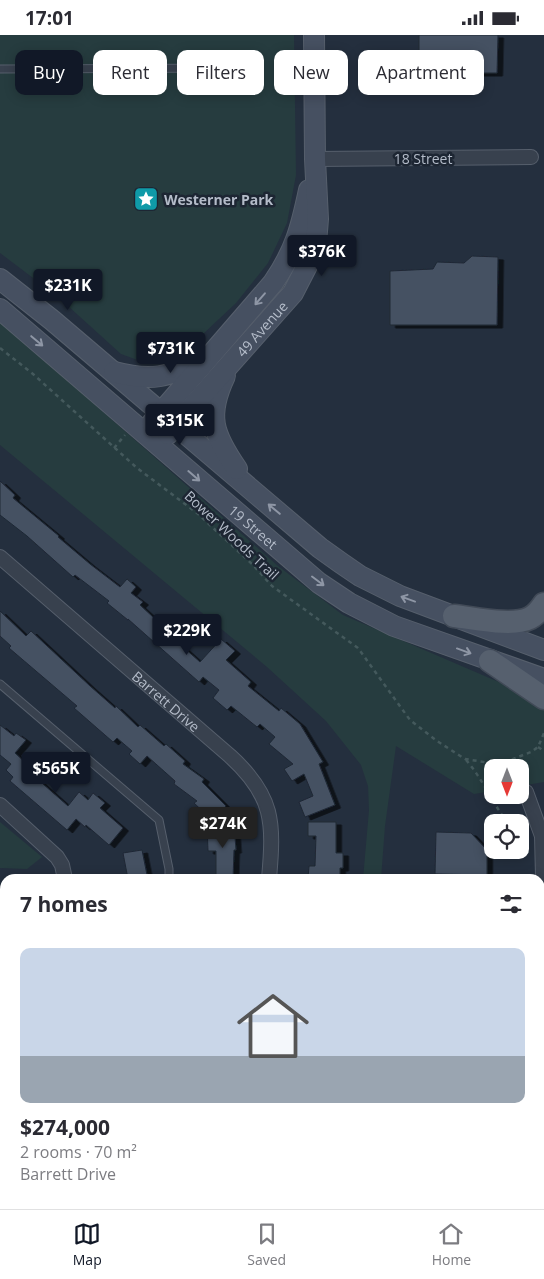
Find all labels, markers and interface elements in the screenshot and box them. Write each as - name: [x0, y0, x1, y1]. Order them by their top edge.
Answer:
- text: 17:01: [25, 5, 74, 31]
- chip: Buy: [15, 50, 83, 95]
- chip: Rent: [93, 50, 167, 95]
- chip: Filters: [177, 50, 264, 95]
- chip: New: [274, 50, 348, 95]
- chip: Apartment: [358, 50, 484, 95]
- street label: 18 Street: [394, 149, 452, 168]
- place icon: Westerner Park: [133, 186, 159, 212]
- place label: Westerner Park: [164, 190, 274, 209]
- pin: $376K: [287, 235, 357, 277]
- text: $376K: [298, 240, 346, 262]
- pin: $231K: [33, 269, 103, 311]
- text: $231K: [44, 274, 92, 296]
- one-way arrow: [254, 292, 265, 305]
- street label: 49 Avenue: [232, 296, 291, 360]
- pin: $731K: [136, 331, 206, 374]
- one-way arrow: [30, 335, 43, 346]
- text: $731K: [147, 337, 195, 359]
- pin: $315K: [145, 403, 215, 446]
- text: $315K: [156, 409, 204, 431]
- one-way arrow: [187, 470, 200, 481]
- street label: Bower Woods Trail: [181, 486, 283, 584]
- street label: 19 Street: [225, 500, 282, 553]
- one-way arrow: [268, 504, 281, 515]
- one-way arrow: [311, 576, 324, 587]
- one-way arrow: [401, 594, 417, 603]
- pin: $229K: [152, 613, 222, 656]
- text: $229K: [163, 619, 211, 641]
- one-way arrow: [455, 647, 471, 656]
- street label: Barrett Drive: [128, 666, 204, 736]
- pin: $565K: [21, 751, 91, 794]
- text: $565K: [32, 757, 80, 779]
- north arrow: [484, 759, 529, 804]
- map controls: [484, 759, 529, 859]
- pin: $274K: [188, 807, 258, 849]
- text: $274K: [199, 812, 247, 834]
- button: locate: [484, 814, 529, 859]
- text: 7 homes: [20, 890, 108, 918]
- icon: filters: [497, 890, 525, 918]
- icon: home: [228, 981, 318, 1071]
- text: $274,000: [20, 1113, 110, 1141]
- text: 2 rooms · 70 m²: [20, 1141, 137, 1163]
- text: Barrett Drive: [20, 1163, 116, 1185]
- tab: Map: [73, 1220, 102, 1269]
- tab: Saved: [247, 1220, 286, 1269]
- tab: Home: [432, 1220, 471, 1269]

